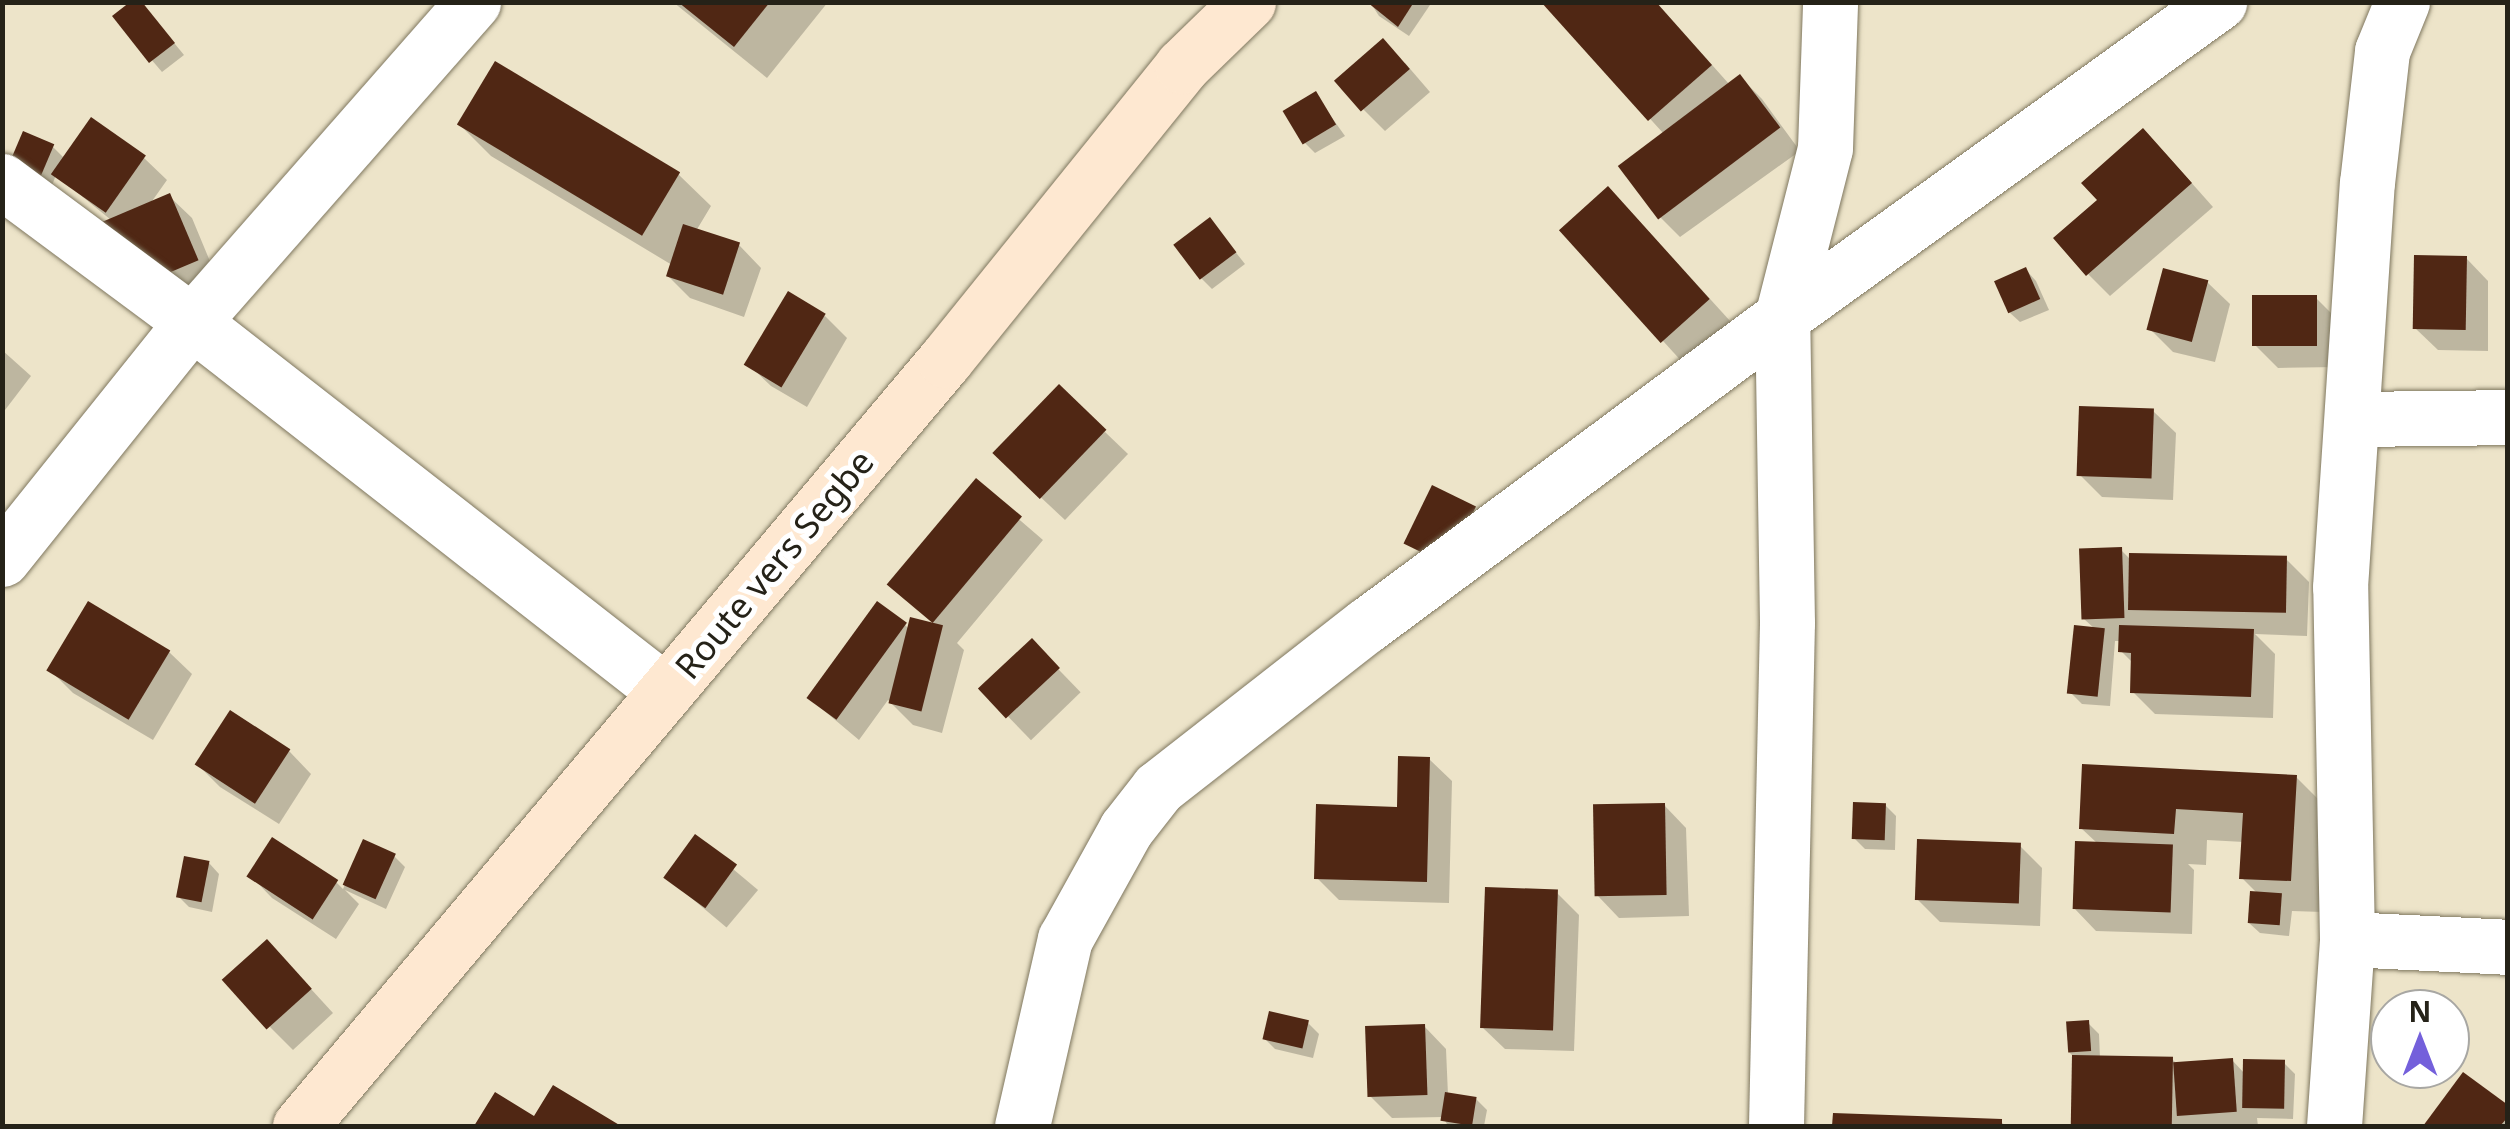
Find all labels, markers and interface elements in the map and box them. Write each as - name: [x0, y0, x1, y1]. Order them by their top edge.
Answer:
- street label: Route vers Segbe: [666, 441, 882, 687]
- north arrow: [2370, 989, 2470, 1089]
- text: N: [2409, 992, 2431, 1030]

